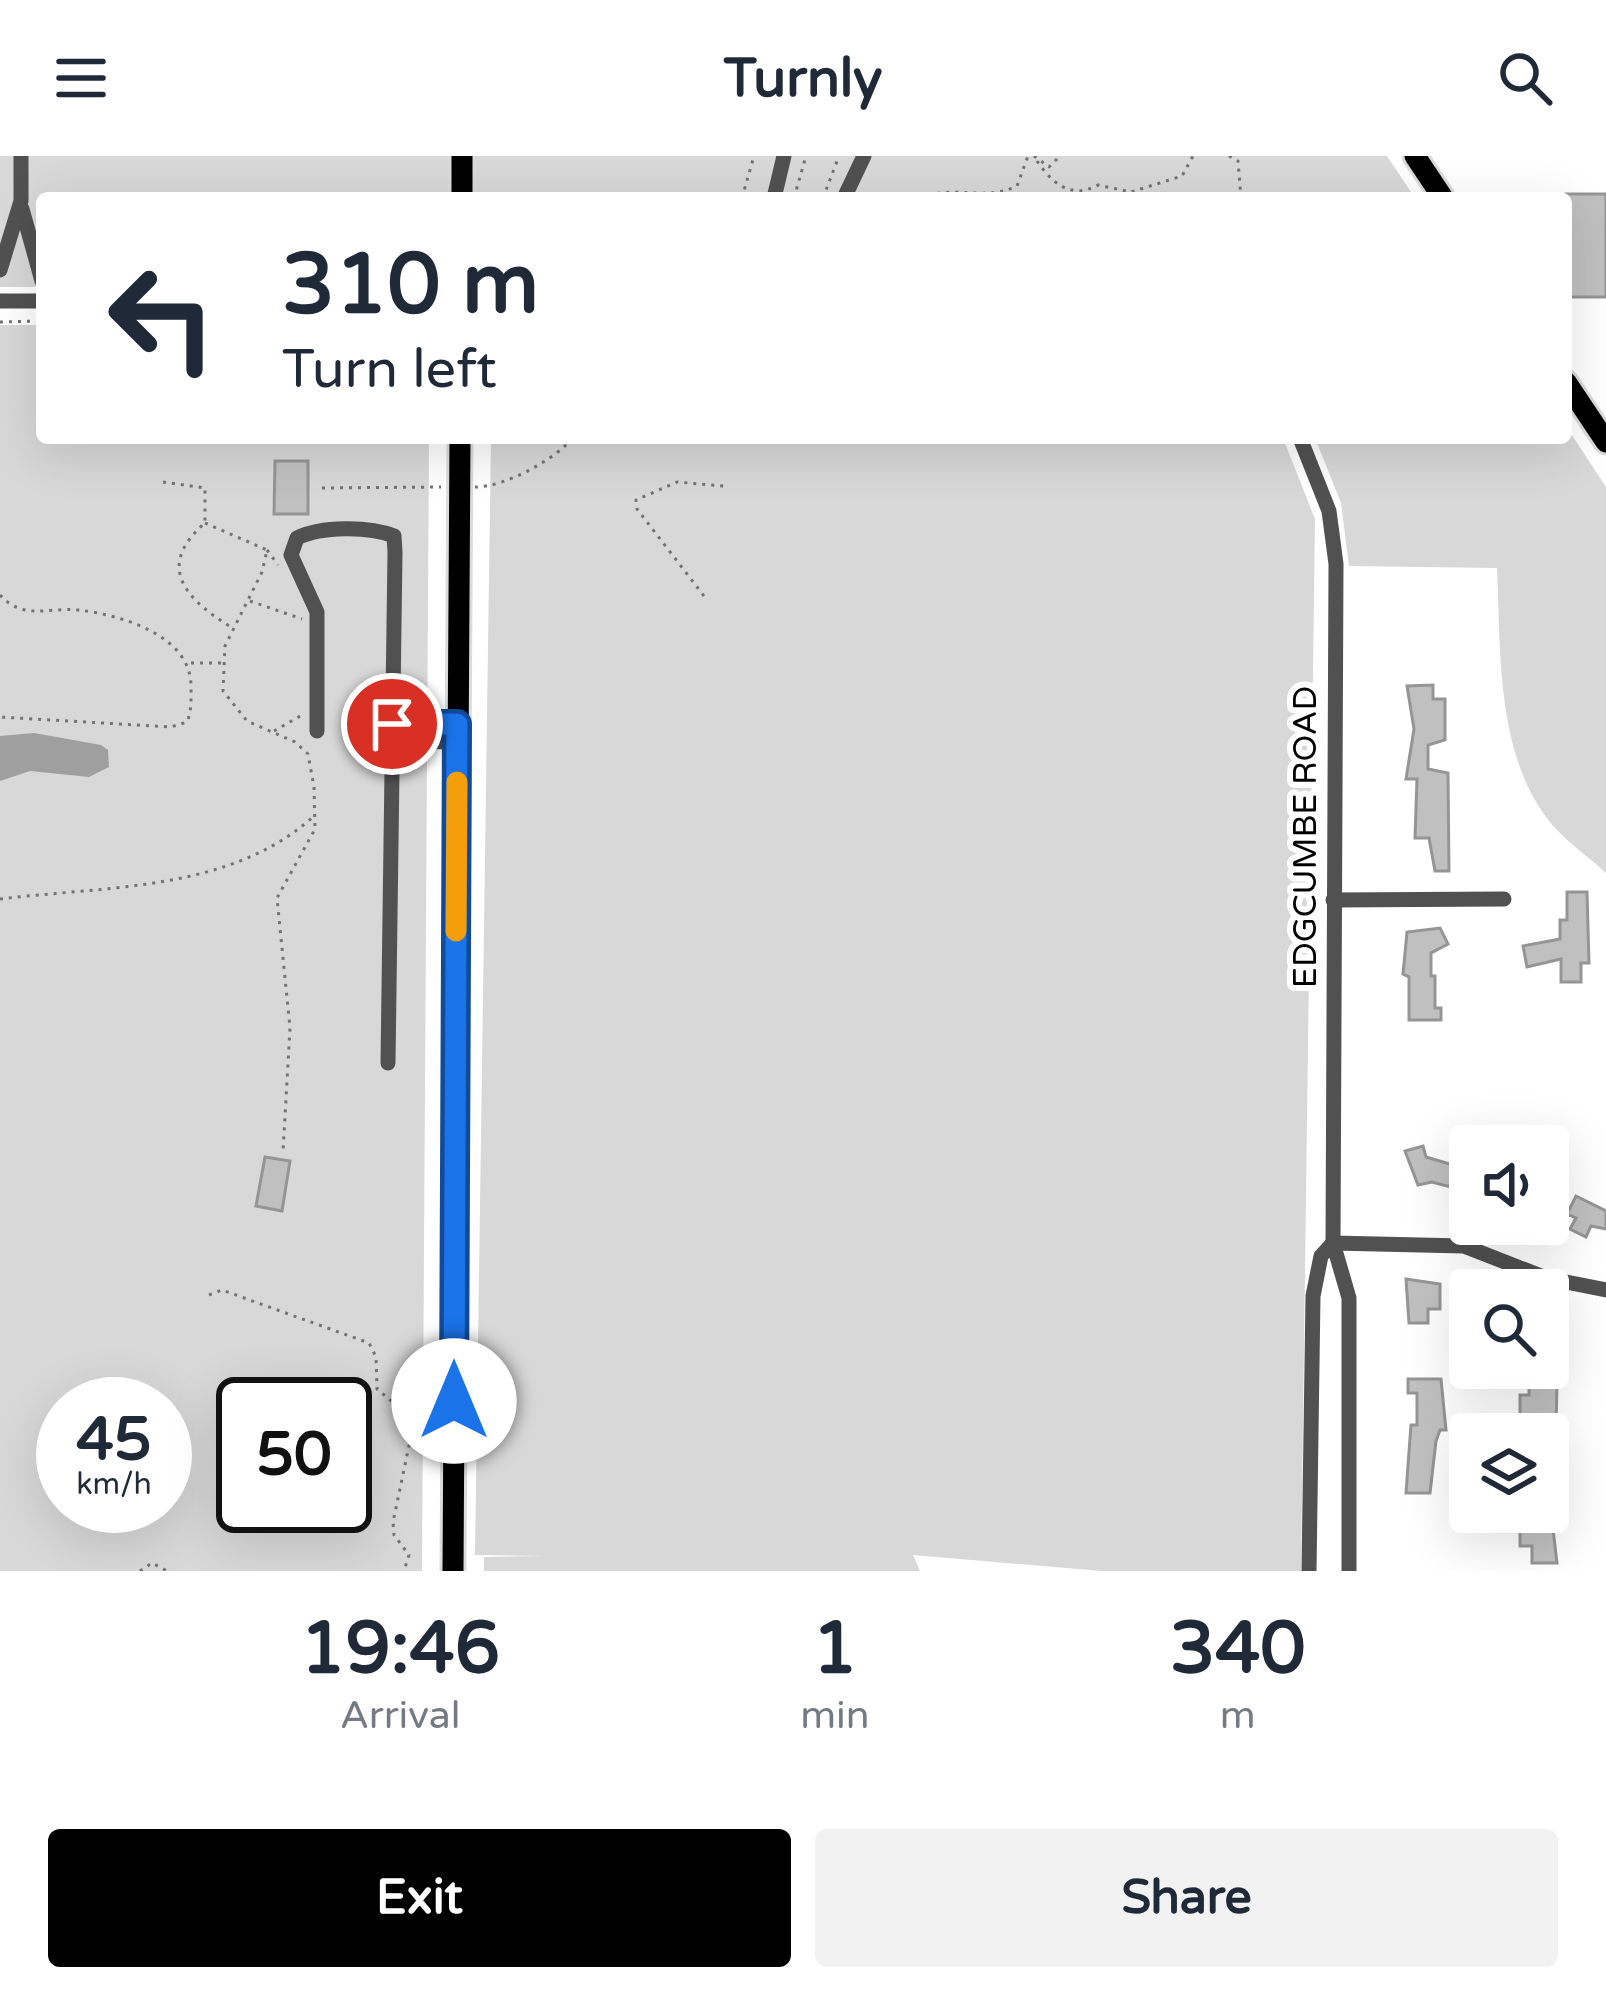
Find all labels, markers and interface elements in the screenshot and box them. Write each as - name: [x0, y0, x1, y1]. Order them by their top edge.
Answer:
- icon: menu: [48, 45, 114, 111]
- icon: search: [1492, 45, 1558, 111]
- text: Turnly: [724, 46, 882, 111]
- text: 310 m: [282, 235, 539, 336]
- icon: left: [84, 240, 240, 396]
- text: Turn left: [282, 337, 497, 402]
- pin: [341, 673, 443, 775]
- street label: EDGCUMBE ROAD: [1286, 686, 1325, 988]
- icon: arrive: [359, 691, 425, 757]
- map controls: [1449, 1125, 1569, 1533]
- button: sound: [1449, 1125, 1569, 1245]
- button: search: [1449, 1269, 1569, 1389]
- position arrow: [391, 1338, 517, 1464]
- speed limit sign: 50: [216, 1377, 372, 1533]
- text: 45: [76, 1404, 152, 1476]
- button: layers: [1449, 1413, 1569, 1533]
- text: km/h: [76, 1466, 152, 1503]
- text: 19:46: [300, 1606, 500, 1693]
- text: 1: [812, 1606, 858, 1693]
- text: 340: [1170, 1606, 1306, 1693]
- text: Arrival: [340, 1692, 460, 1739]
- text: min: [800, 1692, 870, 1739]
- text: m: [1220, 1692, 1256, 1739]
- button: Exit: [48, 1829, 791, 1967]
- button: Share: [815, 1829, 1558, 1967]

